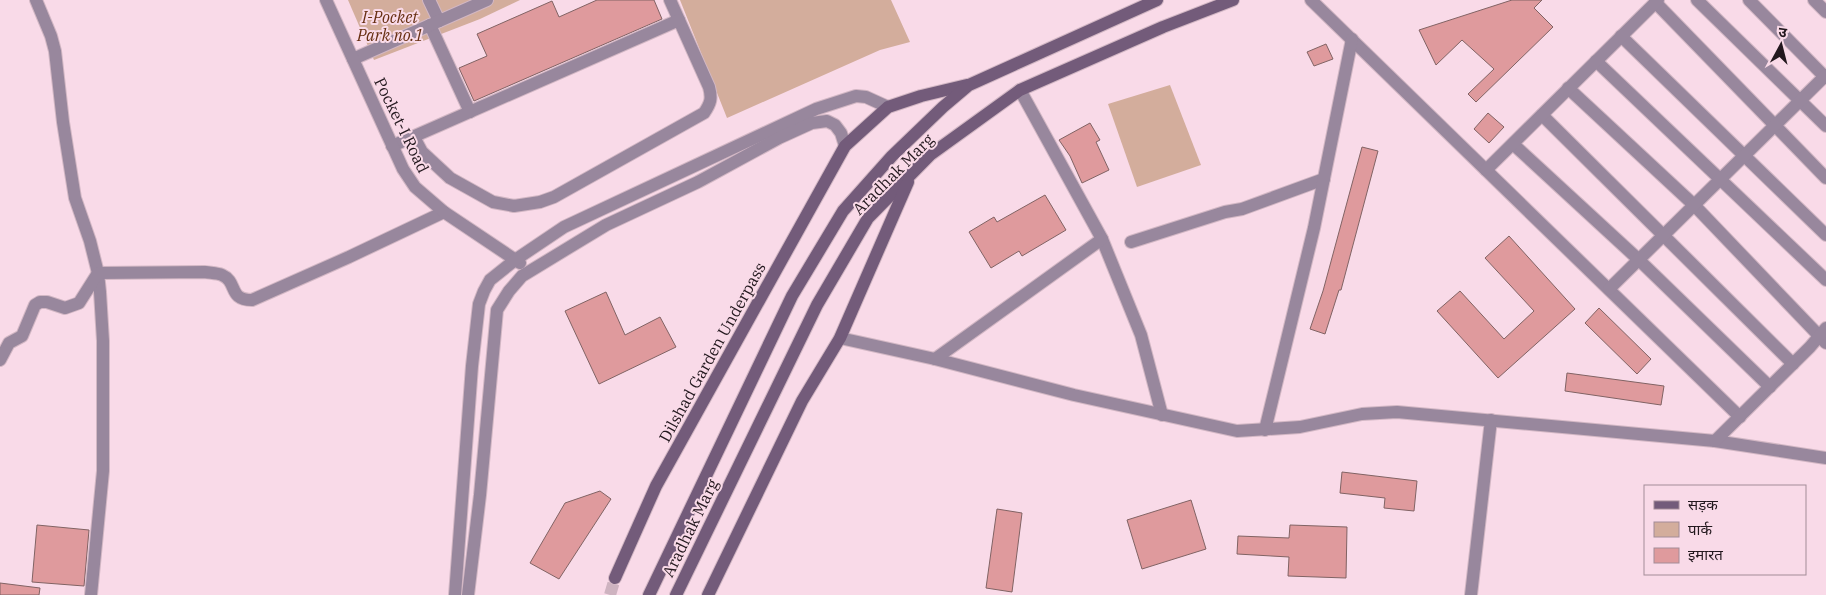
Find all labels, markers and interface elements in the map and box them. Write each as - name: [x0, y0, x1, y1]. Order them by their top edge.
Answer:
- park label: I-Pocket Park no.1: [356, 7, 423, 45]
- north arrow: [1756, 20, 1806, 70]
- text: उ: [1777, 23, 1789, 42]
- street label: Pocket-I Road: [370, 74, 434, 176]
- street label: Aradhak Marg: [848, 129, 938, 219]
- street label: Dilshad Garden Underpass: [654, 259, 770, 445]
- street label: Aradhak Marg: [658, 475, 723, 580]
- legend: [1644, 485, 1806, 575]
- text: सड़क: [1688, 495, 1718, 514]
- text: पार्क: [1688, 520, 1712, 539]
- text: इमारत: [1688, 545, 1723, 564]

